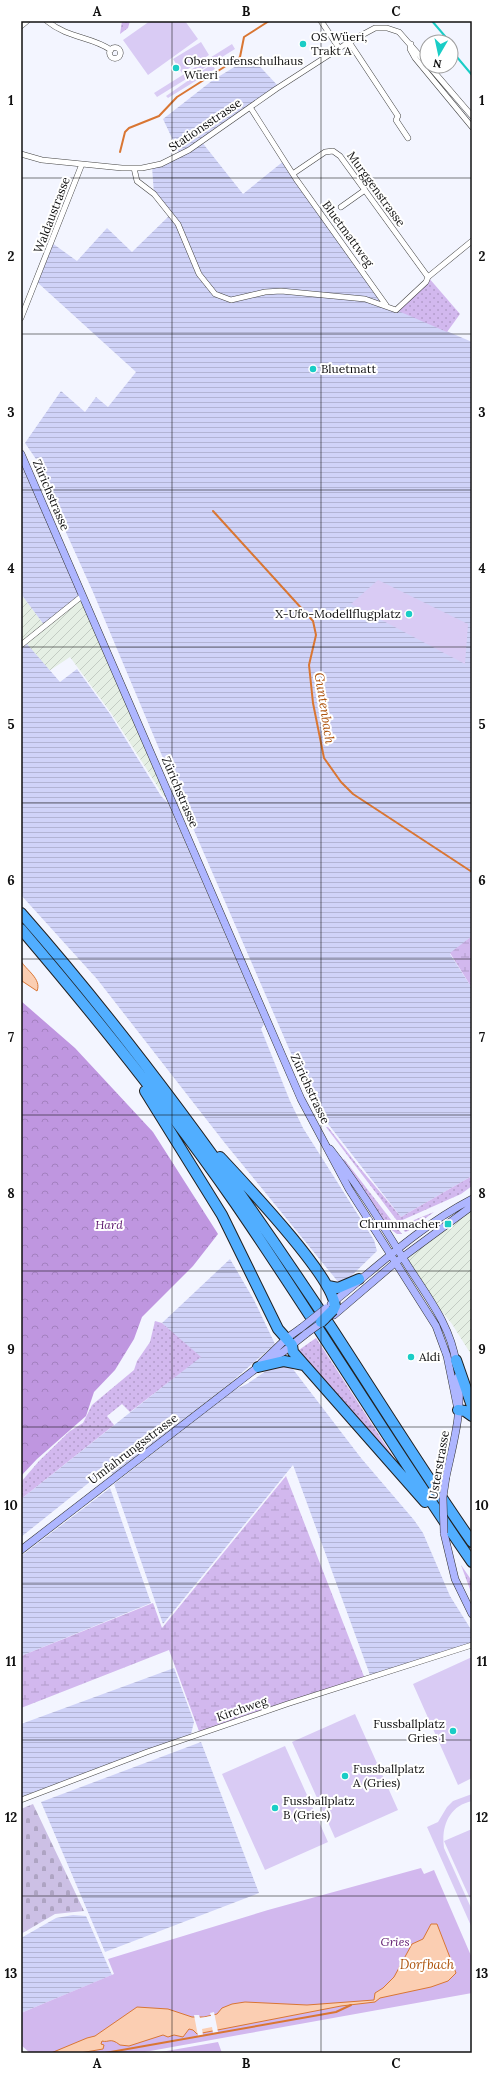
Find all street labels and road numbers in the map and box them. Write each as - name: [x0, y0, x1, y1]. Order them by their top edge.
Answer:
- street label: Stationsstrasse: [165, 94, 244, 154]
- street label: Murggenstrasse: [344, 148, 409, 230]
- street label: Waldaustrasse: [30, 174, 73, 255]
- street label: Bluetmattweg: [319, 198, 378, 270]
- street label: Zürichstrasse: [30, 457, 73, 533]
- street label: Zürichstrasse: [159, 754, 202, 830]
- street label: Zürichstrasse: [288, 1051, 333, 1127]
- street label: Umfahrungsstrasse: [85, 1410, 181, 1487]
- street label: Usterstrasse: [425, 1429, 452, 1501]
- street label: Kirchweg: [214, 1693, 270, 1724]

